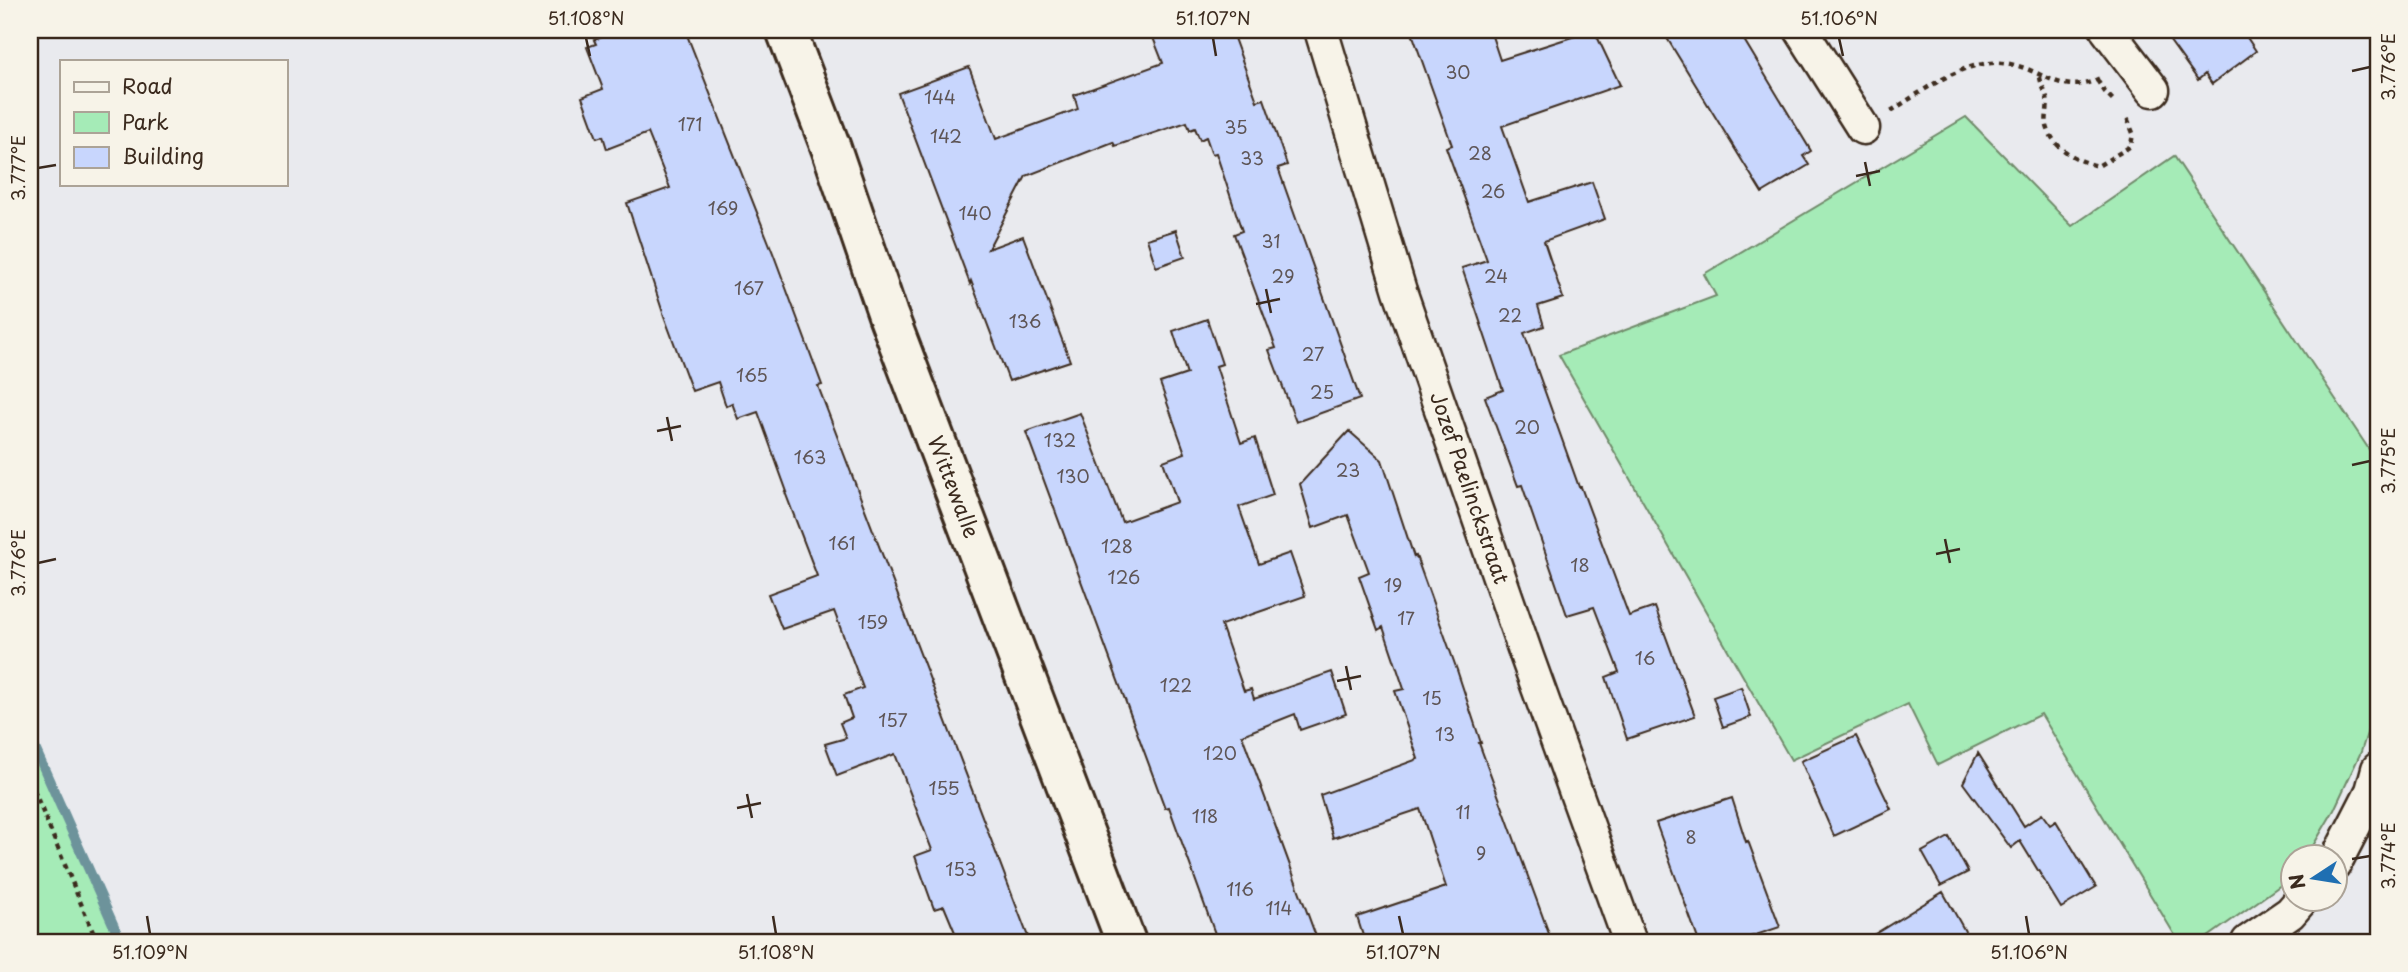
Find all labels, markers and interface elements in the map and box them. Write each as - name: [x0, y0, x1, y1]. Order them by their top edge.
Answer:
- text: 51.108°N: [547, 4, 625, 31]
- text: 51.107°N: [1175, 4, 1251, 31]
- text: 51.106°N: [1800, 4, 1878, 31]
- text: 3.776°E: [2374, 33, 2401, 101]
- house number: 30: [1445, 58, 1471, 85]
- legend: [60, 60, 287, 186]
- text: Road: [122, 69, 173, 101]
- house number: 144: [924, 83, 956, 110]
- text: Park: [122, 105, 169, 137]
- house number: 171: [678, 110, 702, 137]
- house number: 35: [1224, 113, 1248, 140]
- house number: 142: [930, 122, 962, 149]
- text: 3.777°E: [4, 135, 31, 201]
- text: Building: [122, 139, 204, 171]
- house number: 28: [1468, 139, 1492, 166]
- house number: 33: [1240, 144, 1264, 171]
- house number: 26: [1481, 177, 1505, 204]
- house number: 169: [708, 194, 738, 221]
- house number: 140: [958, 199, 992, 226]
- house number: 31: [1262, 227, 1280, 254]
- house number: 29: [1272, 262, 1294, 289]
- house number: 24: [1484, 262, 1508, 289]
- house number: 167: [734, 274, 764, 301]
- house number: 22: [1498, 301, 1522, 328]
- house number: 136: [1009, 307, 1041, 334]
- house number: 27: [1302, 340, 1324, 367]
- house number: 165: [736, 361, 768, 388]
- house number: 25: [1310, 378, 1334, 405]
- street label: Jozef Paelinckstraat: [1423, 387, 1519, 588]
- house number: 20: [1514, 413, 1540, 440]
- house number: 132: [1044, 426, 1076, 453]
- text: 3.775°E: [2374, 427, 2401, 495]
- street label: Wittewalle: [921, 430, 989, 542]
- house number: 163: [794, 443, 826, 470]
- house number: 23: [1336, 456, 1360, 483]
- house number: 130: [1056, 462, 1090, 489]
- text: 3.776°E: [4, 529, 31, 597]
- house number: 161: [829, 529, 855, 556]
- house number: 128: [1101, 532, 1133, 559]
- house number: 18: [1570, 551, 1590, 578]
- house number: 126: [1108, 563, 1140, 590]
- house number: 19: [1384, 571, 1402, 598]
- house number: 17: [1397, 604, 1415, 631]
- house number: 159: [858, 608, 888, 635]
- house number: 16: [1635, 644, 1655, 671]
- house number: 122: [1160, 671, 1192, 698]
- house number: 15: [1422, 684, 1442, 711]
- house number: 157: [878, 706, 908, 733]
- house number: 13: [1435, 720, 1455, 747]
- house number: 120: [1203, 739, 1237, 766]
- house number: 155: [928, 774, 960, 801]
- house number: 11: [1455, 798, 1471, 825]
- house number: 118: [1192, 802, 1218, 829]
- text: 3.774°E: [2374, 822, 2401, 890]
- house number: 8: [1685, 823, 1697, 850]
- house number: 9: [1476, 839, 1486, 866]
- north arrow: [2278, 842, 2348, 912]
- house number: 153: [945, 855, 977, 882]
- text: N: [2281, 871, 2312, 892]
- house number: 116: [1226, 875, 1254, 902]
- house number: 114: [1266, 894, 1292, 921]
- text: 51.109°N: [112, 938, 188, 965]
- text: 51.108°N: [737, 938, 815, 965]
- text: 51.107°N: [1365, 938, 1441, 965]
- text: 51.106°N: [1990, 938, 2068, 965]

